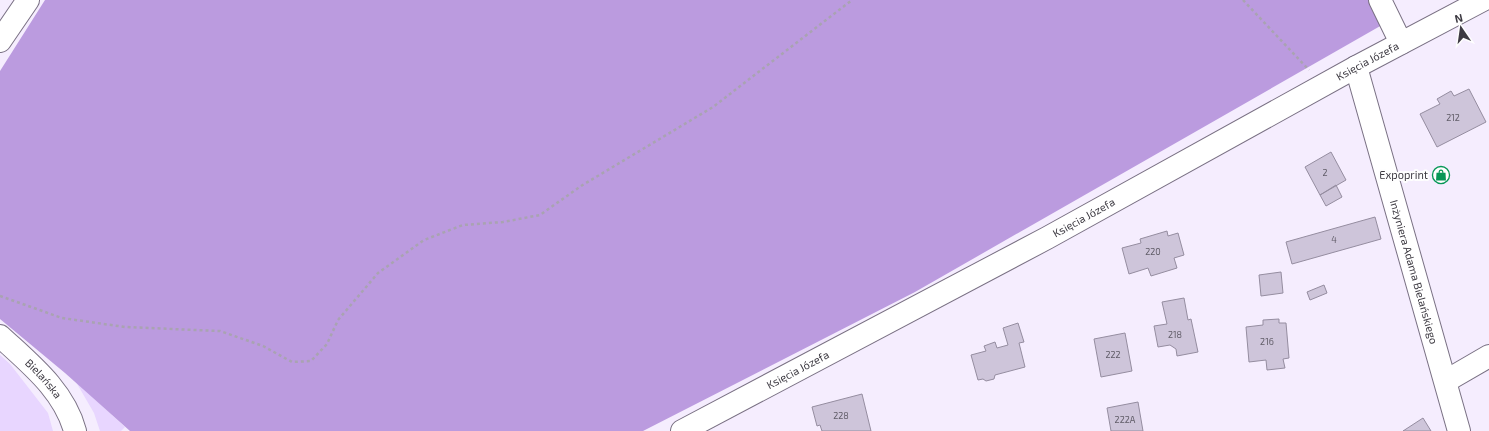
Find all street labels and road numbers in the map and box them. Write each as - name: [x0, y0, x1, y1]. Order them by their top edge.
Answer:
- street label: Księcia Józefa: [1334, 39, 1401, 83]
- street label: Księcia Józefa: [1050, 195, 1117, 240]
- street label: Inżyniera Adama Bielańskiego: [1388, 198, 1441, 345]
- street label: Księcia Józefa: [764, 347, 831, 391]
- street label: Bielańska: [23, 356, 65, 401]

